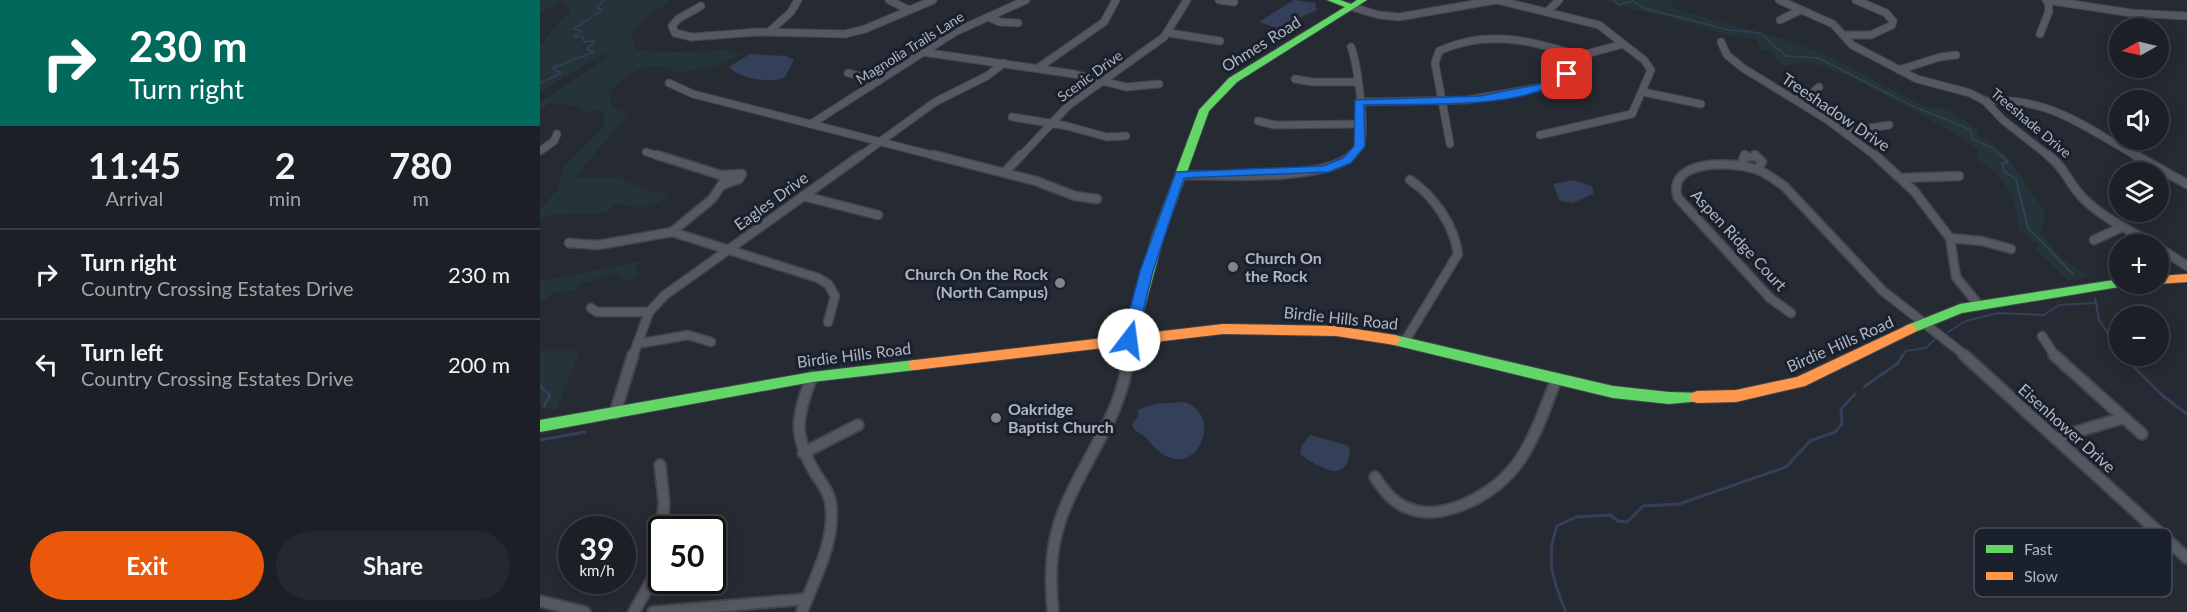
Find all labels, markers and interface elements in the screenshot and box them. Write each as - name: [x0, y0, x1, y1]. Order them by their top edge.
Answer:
- street label: Magnolia Trails Lane: [853, 8, 967, 88]
- street label: Ohmes Road: [1218, 12, 1304, 75]
- north arrow: [2109, 18, 2169, 78]
- map controls: [2109, 18, 2169, 366]
- text: 230 m: [129, 21, 247, 71]
- icon: right: [30, 24, 108, 102]
- street label: Scenic Drive: [1054, 46, 1126, 105]
- pin: [1541, 48, 1592, 99]
- icon: arrive: [1550, 57, 1583, 90]
- street label: Treeshadow Drive: [1779, 68, 1894, 155]
- text: Turn right: [129, 72, 244, 105]
- street label: Treeshade Drive: [1988, 84, 2075, 161]
- button: sound: [2109, 90, 2169, 150]
- text: 11:45: [88, 143, 181, 187]
- text: 2: [275, 143, 296, 187]
- text: 780: [389, 143, 452, 187]
- button: layers: [2109, 162, 2169, 222]
- street label: Eagles Drive: [730, 167, 811, 234]
- street label: Aspen Ridge Court: [1687, 185, 1791, 294]
- text: Arrival: [106, 186, 163, 210]
- text: min: [269, 186, 301, 210]
- text: m: [412, 186, 429, 210]
- button: +: [2109, 234, 2169, 294]
- place label: Church On the Rock: [1245, 248, 1322, 285]
- text: Turn right: [81, 249, 176, 276]
- icon: right: [30, 258, 63, 291]
- marker: Church On the Rock: [1226, 260, 1240, 274]
- text: 230 m: [448, 261, 510, 288]
- place label: Church On the Rock (North Campus): [905, 264, 1048, 301]
- text: Country Crossing Estates Drive: [81, 276, 354, 300]
- marker: Church On the Rock (North Campus): [1053, 276, 1067, 290]
- street label: Birdie Hills Road: [1283, 302, 1399, 333]
- button: −: [2109, 306, 2169, 366]
- position arrow: [1097, 308, 1161, 372]
- street label: Birdie Hills Road: [1783, 312, 1896, 376]
- street label: Birdie Hills Road: [796, 338, 912, 371]
- text: Turn left: [81, 339, 163, 366]
- icon: left: [30, 348, 63, 381]
- text: 200 m: [448, 351, 510, 378]
- text: Country Crossing Estates Drive: [81, 366, 354, 390]
- street label: Eisenhower Drive: [2015, 379, 2120, 476]
- place label: Oakridge Baptist Church: [1008, 399, 1114, 436]
- marker: Oakridge Baptist Church: [989, 411, 1003, 425]
- speed limit sign: 50: [648, 516, 726, 594]
- legend: [1974, 528, 2172, 597]
- text: 39: [580, 530, 614, 566]
- button: Exit: [30, 531, 264, 600]
- button: Share: [276, 531, 510, 600]
- text: Fast: [2024, 539, 2053, 558]
- text: km/h: [579, 561, 615, 579]
- text: Slow: [2024, 566, 2058, 585]

